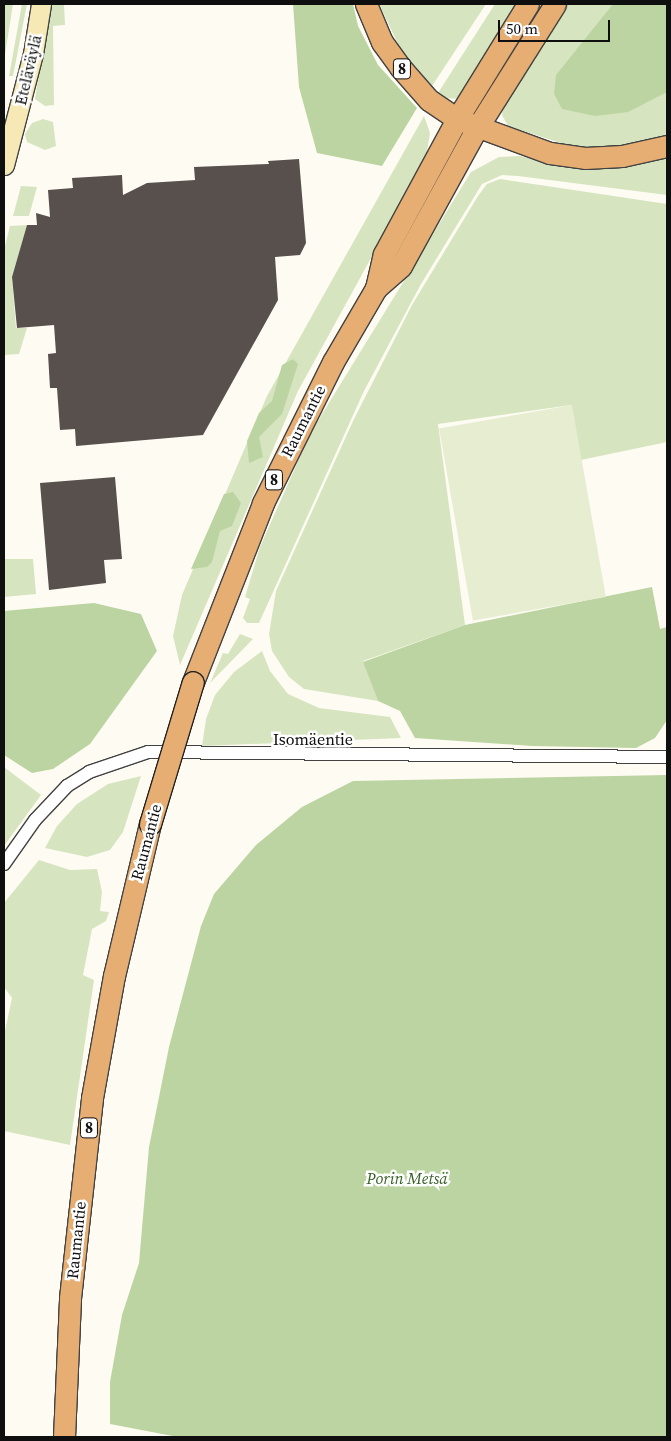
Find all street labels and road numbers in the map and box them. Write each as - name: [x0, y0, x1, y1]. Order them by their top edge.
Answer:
- street label: Eteläväylä: [11, 33, 45, 107]
- road number: 8: [392, 56, 412, 82]
- street label: Raumantie: [277, 382, 329, 460]
- road number: 8: [264, 468, 284, 492]
- street label: Isomäentie: [273, 729, 353, 749]
- street label: Raumantie: [127, 802, 165, 882]
- road number: 8: [79, 1116, 99, 1140]
- street label: Raumantie: [62, 1200, 90, 1280]

